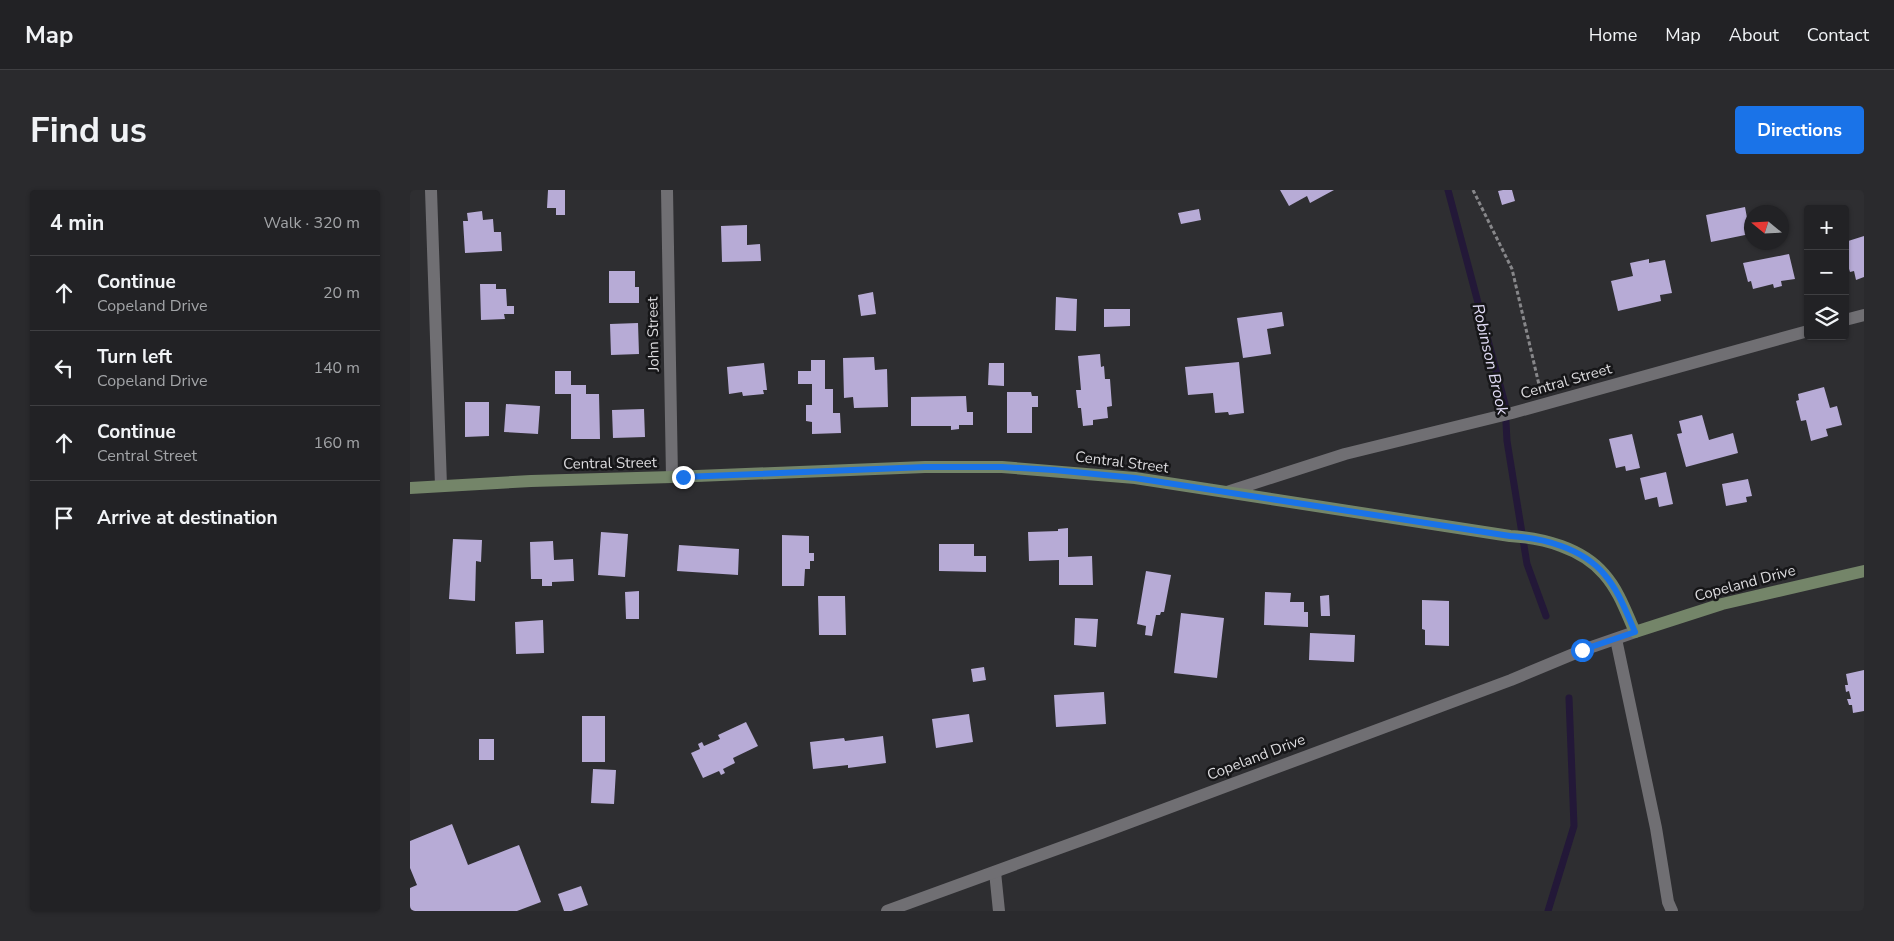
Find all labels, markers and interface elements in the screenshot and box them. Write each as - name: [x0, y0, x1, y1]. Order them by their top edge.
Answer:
- text: Map: [25, 19, 73, 51]
- text: Home: [1589, 23, 1637, 47]
- text: Map: [1665, 23, 1701, 47]
- text: About: [1729, 23, 1779, 47]
- text: Contact: [1807, 23, 1869, 47]
- button: Directions: [1735, 106, 1864, 154]
- text: Find us: [30, 107, 147, 154]
- north arrow: [1744, 205, 1789, 250]
- map controls: [1804, 205, 1849, 340]
- button: +: [1804, 205, 1849, 250]
- text: 4 min: [50, 209, 104, 237]
- text: Walk · 320 m: [264, 212, 360, 234]
- button: −: [1804, 250, 1849, 295]
- text: Continue: [97, 269, 176, 295]
- icon: ahead: [50, 279, 78, 307]
- text: 20 m: [323, 282, 360, 304]
- text: Copeland Drive: [97, 295, 208, 317]
- button: layers: [1804, 295, 1849, 340]
- street label: John Street: [642, 296, 664, 373]
- water label: Robinson Brook: [1467, 301, 1514, 418]
- text: Turn left: [97, 344, 172, 370]
- icon: left: [50, 354, 78, 382]
- text: 140 m: [313, 357, 360, 379]
- street label: Central Street: [1518, 358, 1615, 404]
- text: Copeland Drive: [97, 370, 208, 392]
- text: Continue: [97, 419, 176, 445]
- icon: ahead: [50, 429, 78, 457]
- text: 160 m: [313, 432, 360, 454]
- text: Central Street: [97, 445, 197, 467]
- street label: Central Street: [1074, 446, 1171, 478]
- street label: Central Street: [563, 452, 658, 474]
- route end: [672, 466, 695, 489]
- icon: arrive: [50, 504, 78, 532]
- text: Arrive at destination: [97, 505, 278, 531]
- street label: Copeland Drive: [1692, 560, 1798, 606]
- route start: [1571, 639, 1594, 662]
- street label: Copeland Drive: [1204, 729, 1308, 785]

